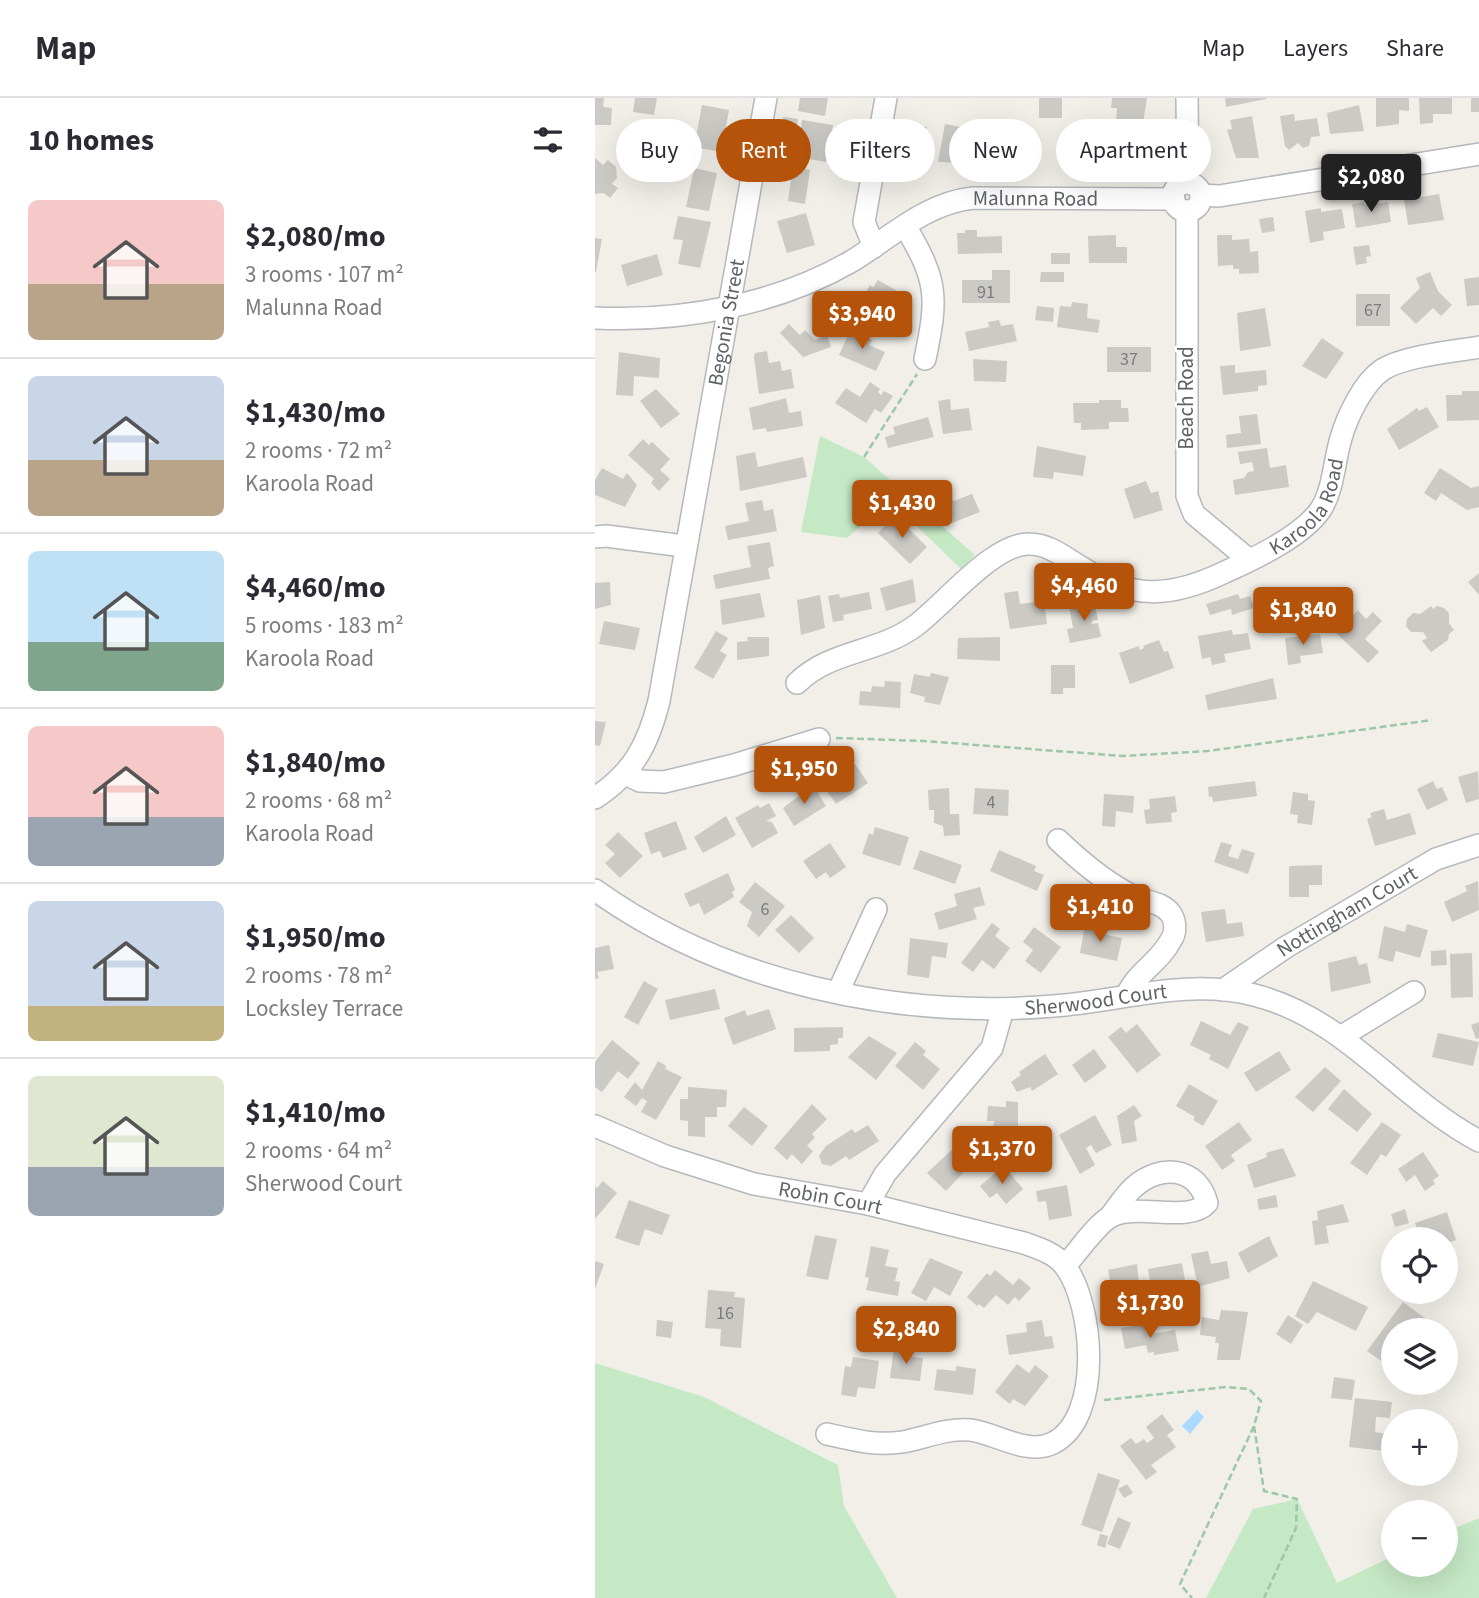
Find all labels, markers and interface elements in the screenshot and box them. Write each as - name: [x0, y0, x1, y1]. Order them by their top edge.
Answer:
- text: Map: [35, 25, 96, 72]
- text: Map: [1202, 31, 1245, 66]
- text: Layers: [1283, 31, 1348, 66]
- text: Share: [1386, 31, 1444, 66]
- text: 10 homes: [28, 119, 154, 162]
- chip: Buy: [616, 119, 702, 182]
- chip: Rent: [716, 119, 811, 182]
- chip: Filters: [825, 119, 935, 182]
- chip: New: [949, 119, 1042, 182]
- chip: Apartment: [1056, 119, 1211, 182]
- icon: filters: [529, 121, 567, 159]
- pin: $2,080: [1314, 155, 1428, 214]
- text: $2,080: [1337, 160, 1405, 193]
- street label: Malunna Road: [973, 183, 1098, 214]
- text: $2,080/mo: [245, 215, 386, 258]
- icon: home: [84, 228, 168, 312]
- street label: Begonia Street: [700, 257, 752, 388]
- text: 3 rooms · 107 m²: [245, 258, 404, 291]
- house number: 91: [977, 280, 995, 305]
- text: Malunna Road: [245, 291, 382, 324]
- pin: $3,940: [805, 292, 919, 351]
- text: $3,940: [828, 297, 896, 330]
- house number: 67: [1364, 298, 1382, 323]
- street label: Beach Road: [1171, 346, 1201, 450]
- house number: 37: [1120, 347, 1138, 372]
- text: $1,430/mo: [245, 391, 386, 434]
- icon: home: [84, 404, 168, 488]
- text: 2 rooms · 72 m²: [245, 434, 392, 467]
- street label: Karoola Road: [1263, 456, 1351, 562]
- text: Karoola Road: [245, 467, 374, 500]
- pin: $1,430: [845, 480, 959, 540]
- text: $1,430: [868, 486, 936, 519]
- pin: $4,460: [1027, 564, 1141, 623]
- text: $4,460/mo: [245, 566, 386, 609]
- text: $4,460: [1050, 569, 1118, 602]
- icon: home: [84, 579, 168, 663]
- pin: $1,840: [1246, 588, 1360, 647]
- text: $1,840: [1269, 593, 1337, 626]
- text: 5 rooms · 183 m²: [245, 609, 404, 642]
- text: Karoola Road: [245, 642, 374, 675]
- text: $1,840/mo: [245, 741, 386, 784]
- pin: $1,950: [747, 746, 861, 806]
- text: $1,950: [770, 752, 838, 785]
- icon: home: [84, 754, 168, 838]
- text: 2 rooms · 68 m²: [245, 784, 392, 817]
- house number: 4: [987, 790, 996, 815]
- text: Karoola Road: [245, 817, 374, 850]
- street label: Nottingham Court: [1270, 858, 1423, 964]
- pin: $1,410: [1043, 884, 1157, 944]
- text: $1,410: [1066, 890, 1134, 923]
- house number: 6: [761, 897, 770, 922]
- text: $1,950/mo: [245, 916, 386, 959]
- icon: home: [84, 929, 168, 1013]
- text: 2 rooms · 78 m²: [245, 959, 392, 992]
- street label: Sherwood Court: [1024, 976, 1169, 1023]
- text: Locksley Terrace: [245, 992, 403, 1025]
- text: $1,410/mo: [245, 1091, 386, 1134]
- icon: home: [84, 1104, 168, 1188]
- pin: $1,370: [945, 1126, 1059, 1186]
- text: $1,370: [968, 1132, 1036, 1165]
- text: 2 rooms · 64 m²: [245, 1134, 392, 1167]
- text: Sherwood Court: [245, 1167, 402, 1200]
- street label: Robin Court: [776, 1174, 885, 1222]
- map controls: [1381, 1227, 1458, 1577]
- button: locate: [1381, 1227, 1458, 1304]
- pin: $1,730: [1093, 1280, 1207, 1340]
- text: $1,730: [1116, 1286, 1184, 1319]
- house number: 16: [716, 1301, 734, 1326]
- pin: $2,840: [849, 1306, 963, 1366]
- text: $2,840: [872, 1312, 940, 1345]
- button: layers: [1381, 1318, 1458, 1395]
- button: +: [1381, 1409, 1458, 1486]
- button: −: [1381, 1500, 1458, 1577]

